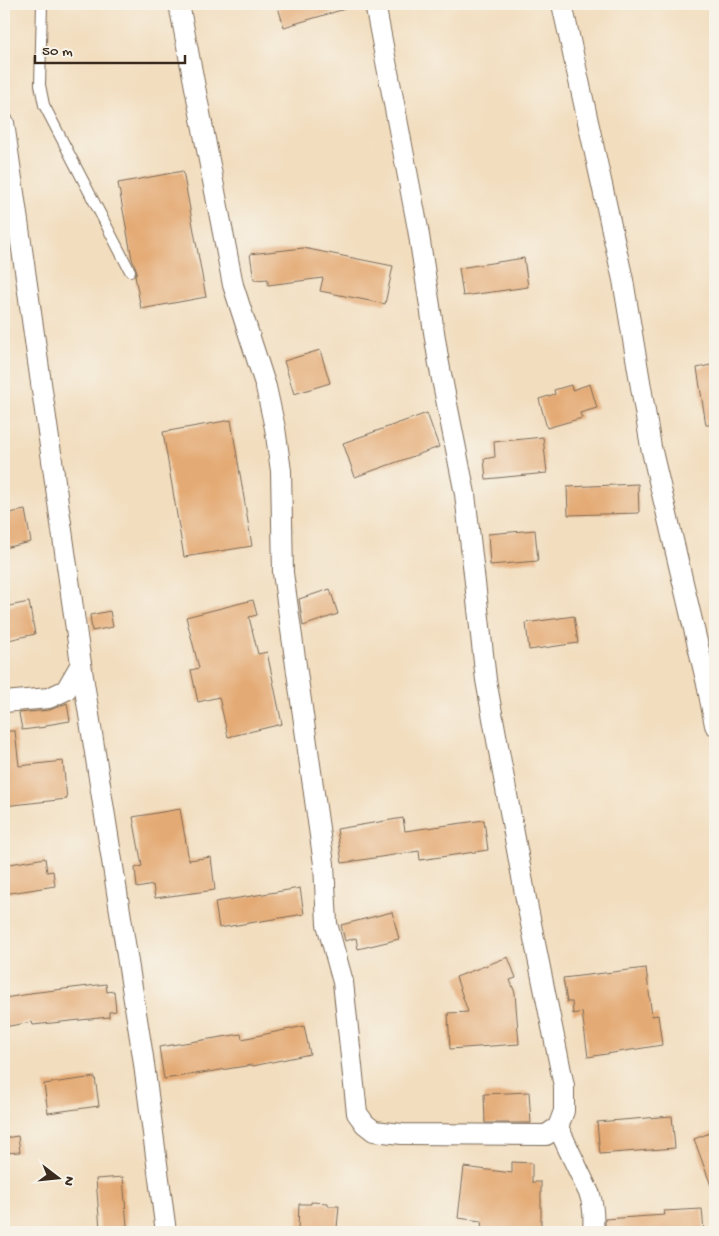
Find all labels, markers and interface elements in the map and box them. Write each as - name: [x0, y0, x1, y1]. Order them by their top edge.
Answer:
- scale bar: [35, 32, 185, 64]
- text: 50 m: [42, 43, 73, 61]
- north arrow: [32, 1154, 82, 1204]
- text: N: [59, 1174, 78, 1188]

